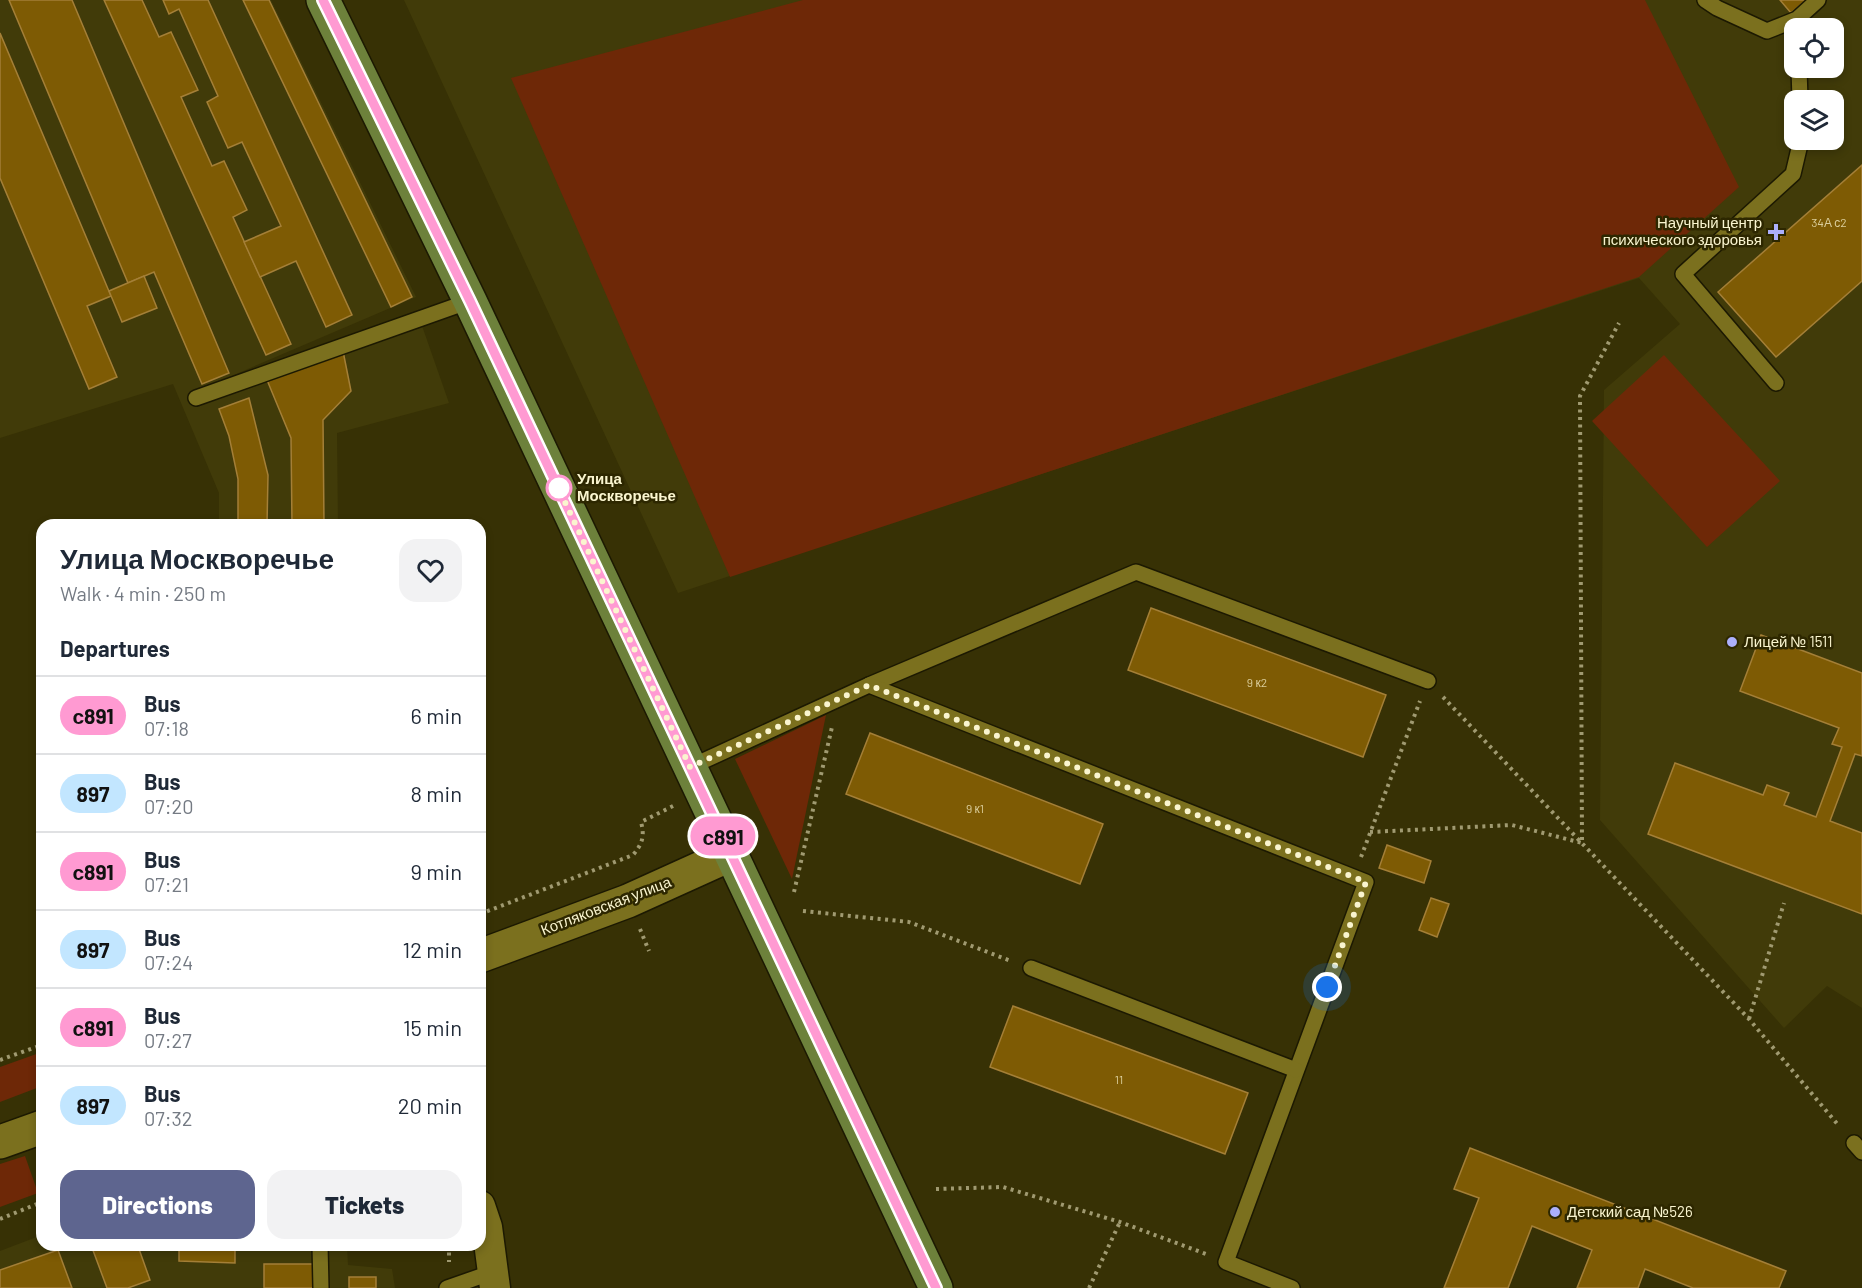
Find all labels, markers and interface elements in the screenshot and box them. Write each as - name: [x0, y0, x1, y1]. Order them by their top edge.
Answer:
- map controls: [1784, 18, 1844, 150]
- button: locate: [1784, 18, 1844, 78]
- button: layers: [1784, 90, 1844, 150]
- place label: Научный центр психического здоровья: [1603, 213, 1762, 248]
- house number: 34А с2: [1811, 215, 1847, 229]
- marker: Научный центр психического здоровья: [1767, 223, 1785, 241]
- place label: Улица Москворечье: [577, 469, 676, 504]
- marker: Улица Москворечье: [546, 475, 572, 501]
- button: heart: [399, 539, 462, 602]
- text: Улица Москворечье: [60, 541, 334, 575]
- text: Walk · 4 min · 250 m: [60, 581, 226, 605]
- place label: Лицей № 1511: [1744, 632, 1833, 650]
- text: Departures: [60, 635, 170, 661]
- marker: Лицей № 1511: [1725, 635, 1739, 649]
- house number: 9 к2: [1247, 675, 1267, 689]
- text: Bus: [144, 690, 181, 716]
- text: 6 min: [411, 702, 462, 728]
- text: с891: [72, 703, 114, 728]
- text: 07:18: [144, 716, 189, 740]
- text: Bus: [144, 768, 181, 794]
- text: 8 min: [410, 780, 462, 806]
- text: 897: [77, 781, 109, 806]
- text: 07:20: [144, 794, 194, 818]
- house number: 9 к1: [966, 801, 984, 815]
- line badge: с891: [681, 816, 765, 856]
- text: с891: [702, 824, 744, 849]
- text: Bus: [144, 846, 181, 872]
- text: 9 min: [410, 858, 462, 884]
- text: с891: [72, 859, 114, 884]
- text: 07:21: [144, 872, 189, 896]
- street label: Котляковская улица: [538, 872, 674, 938]
- text: Bus: [144, 924, 181, 950]
- text: 12 min: [402, 936, 462, 962]
- text: 897: [77, 937, 109, 962]
- text: 07:24: [144, 950, 193, 974]
- your location: [1312, 972, 1342, 1002]
- text: Bus: [144, 1002, 181, 1028]
- text: 15 min: [403, 1014, 462, 1040]
- text: с891: [72, 1015, 114, 1040]
- text: 07:27: [144, 1028, 192, 1052]
- house number: 11: [1115, 1072, 1123, 1086]
- text: Bus: [144, 1080, 181, 1106]
- text: 20 min: [398, 1092, 462, 1118]
- text: 897: [77, 1093, 109, 1118]
- text: 07:32: [144, 1106, 193, 1130]
- button: Directions: [60, 1170, 255, 1239]
- button: Tickets: [267, 1170, 462, 1239]
- place label: Детский сад №526: [1567, 1202, 1693, 1220]
- marker: Детский сад №526: [1548, 1205, 1562, 1219]

